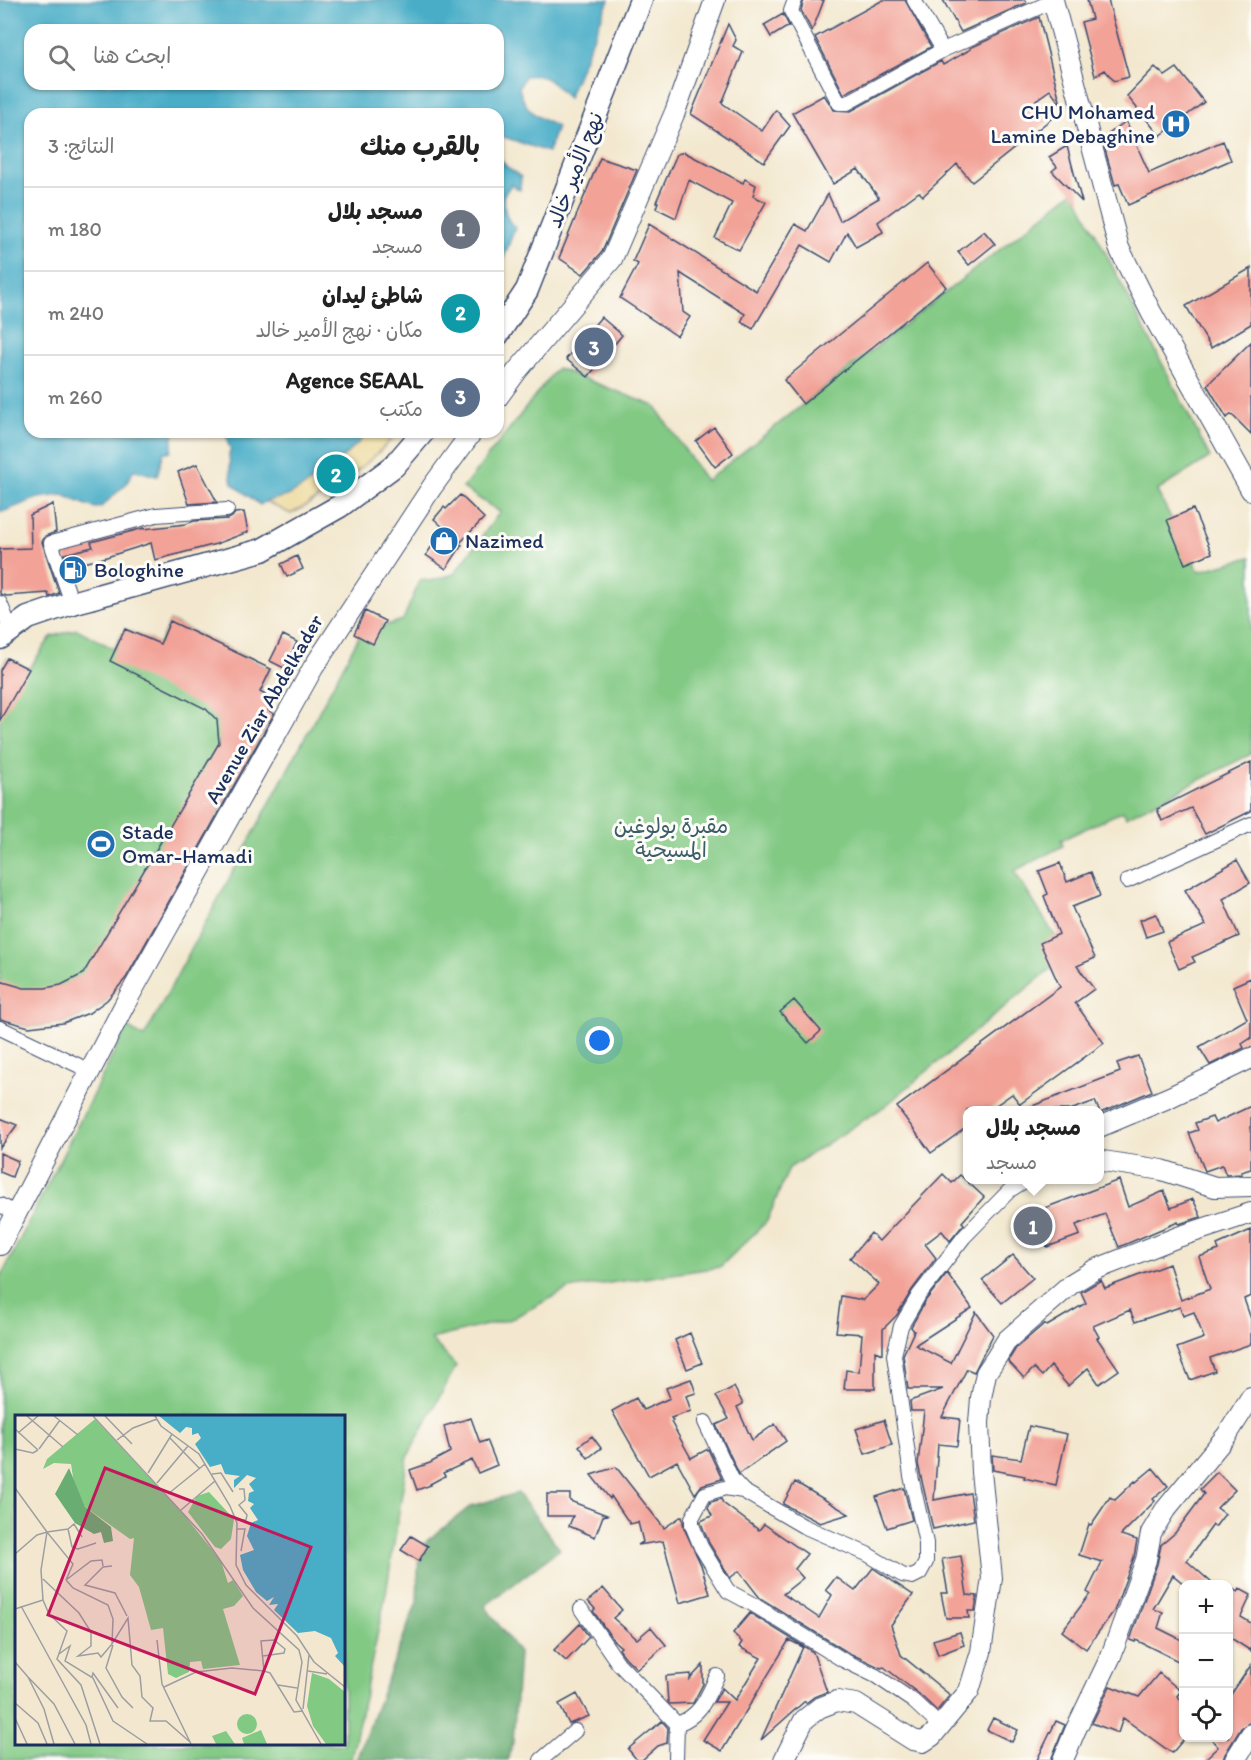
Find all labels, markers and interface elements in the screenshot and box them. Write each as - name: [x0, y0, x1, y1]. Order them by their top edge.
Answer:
- search box: [24, 24, 504, 90]
- icon: search: [45, 41, 78, 74]
- text: ابحث هنا: [93, 42, 172, 69]
- place label: CHU Mohamed Lamine Debaghine: [990, 99, 1156, 148]
- street label: نهج الأمير خالد: [540, 108, 610, 232]
- hospital icon: CHU Mohamed Lamine Debaghine: [1160, 108, 1192, 140]
- text: بالقرب منك: [360, 130, 480, 162]
- text: النتائج: 3: [48, 134, 114, 158]
- text: مسجد بلال: [328, 198, 423, 225]
- text: 180 m: [48, 217, 102, 241]
- text: 1: [456, 217, 465, 241]
- text: مسجد: [372, 234, 423, 258]
- text: شاطئ ليدان: [322, 282, 423, 309]
- text: 240 m: [48, 301, 104, 325]
- text: 2: [455, 301, 466, 325]
- text: مكان · نهج الأمير خالد: [256, 318, 423, 342]
- pin: 3: [574, 324, 614, 370]
- text: Agence SEAAL: [286, 367, 423, 394]
- text: 260 m: [48, 385, 103, 409]
- text: 3: [455, 385, 466, 409]
- text: مكتب: [379, 397, 423, 421]
- pin: 2: [316, 452, 356, 496]
- shop icon: Nazimed: [428, 525, 460, 557]
- place label: Nazimed: [465, 528, 544, 553]
- fuel station icon: Bologhine: [57, 554, 89, 586]
- place label: Bologhine: [94, 557, 184, 582]
- street label: Avenue Ziar Abdelkader: [199, 609, 328, 808]
- park label: مقبرة بولوغين المسيحية: [614, 813, 728, 862]
- place label: Stade Omar-Hamadi: [122, 819, 253, 868]
- sports icon: Stade Omar-Hamadi: [85, 828, 117, 860]
- your location: [585, 1026, 614, 1055]
- popup: [963, 1106, 1104, 1184]
- text: مسجد بلال: [986, 1114, 1081, 1141]
- text: مسجد: [986, 1150, 1037, 1174]
- pin: 1: [1014, 1204, 1052, 1248]
- inset map: [15, 1415, 345, 1745]
- map controls: [1179, 1580, 1233, 1742]
- button: +: [1179, 1580, 1233, 1634]
- button: −: [1179, 1634, 1233, 1688]
- button: locate: [1179, 1688, 1233, 1742]

